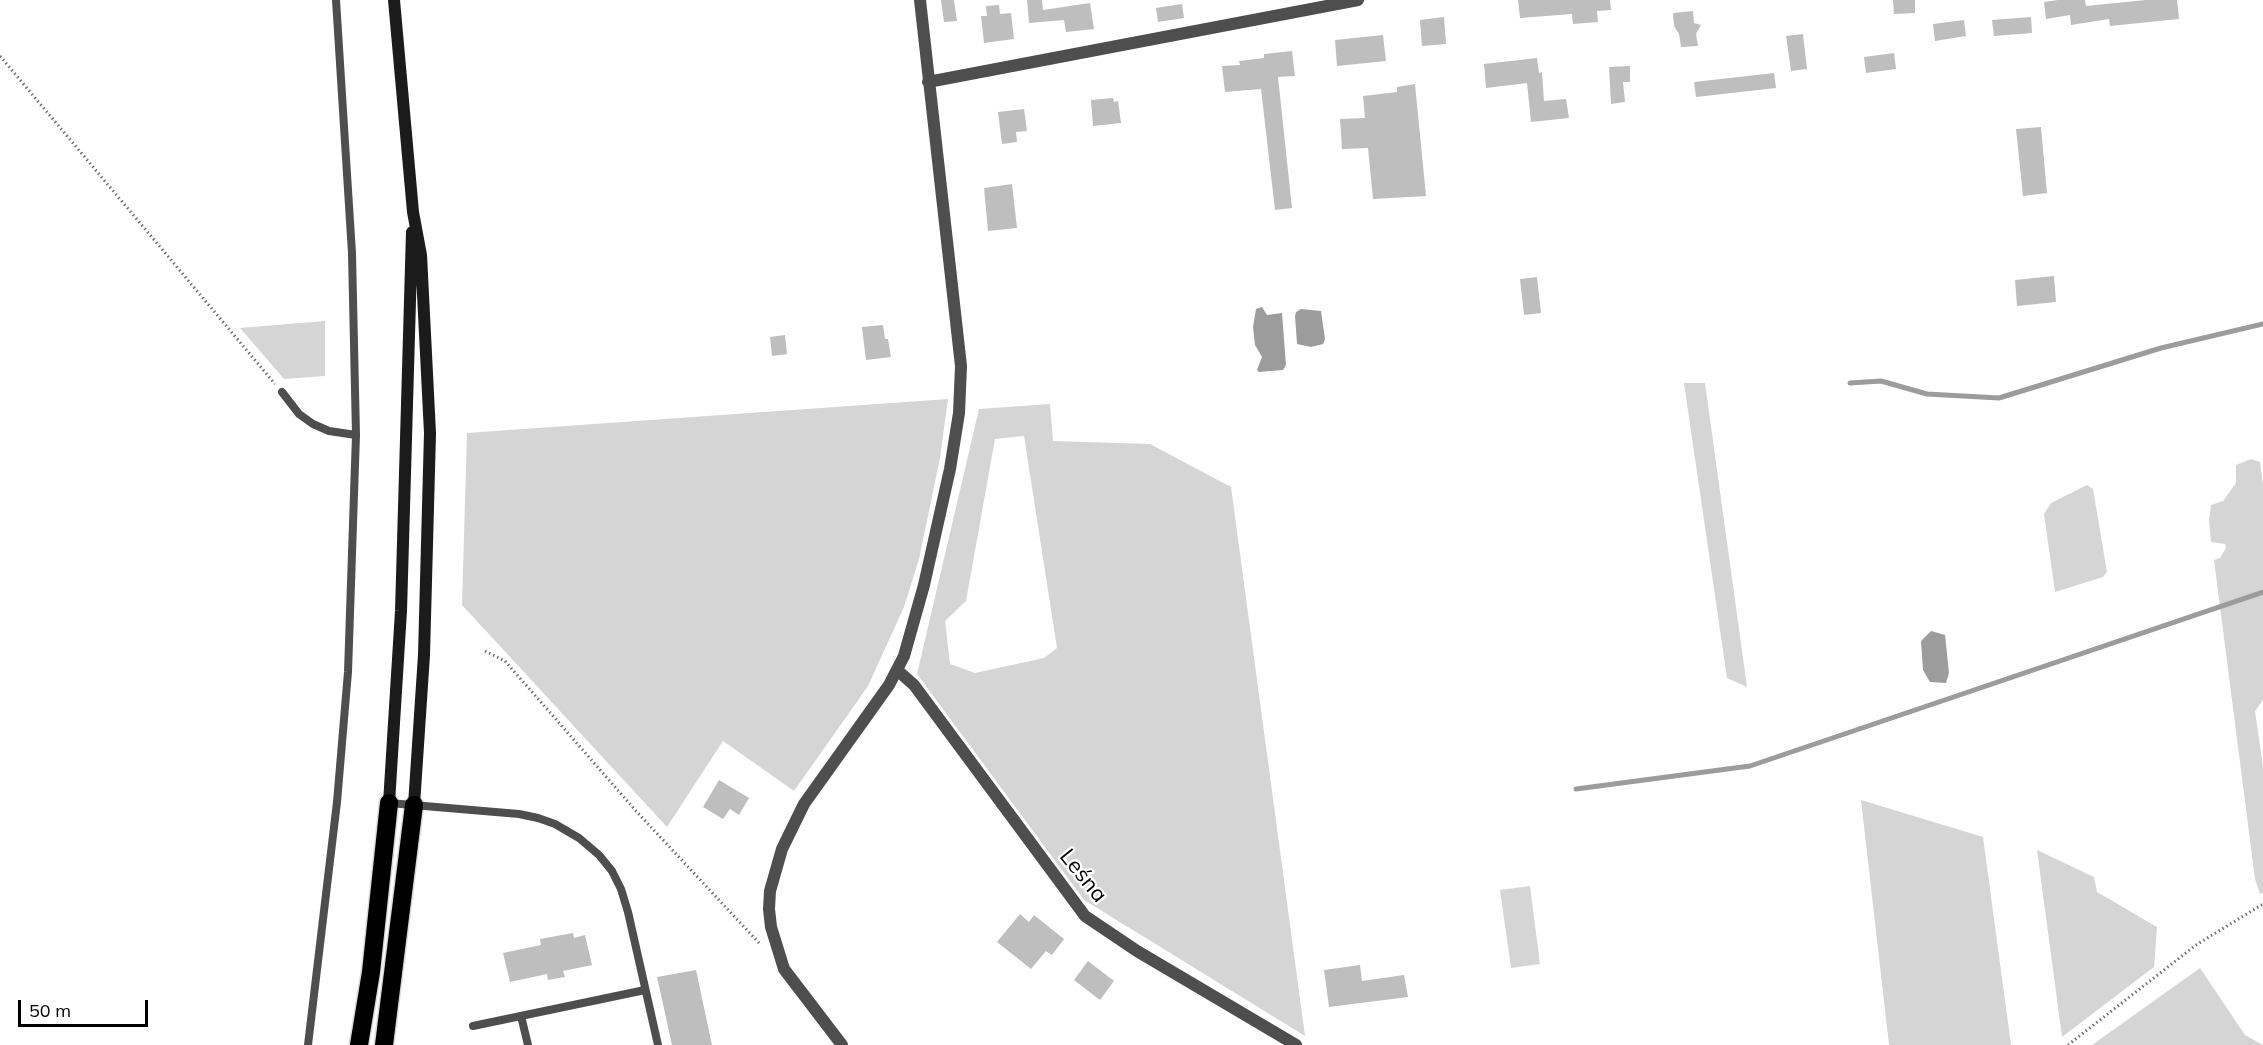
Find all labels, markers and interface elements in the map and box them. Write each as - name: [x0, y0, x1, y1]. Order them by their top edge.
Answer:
- street label: Leśna: [1054, 844, 1112, 908]
- scale bar: [21, 988, 152, 1026]
- text: 50 m: [29, 999, 71, 1022]

